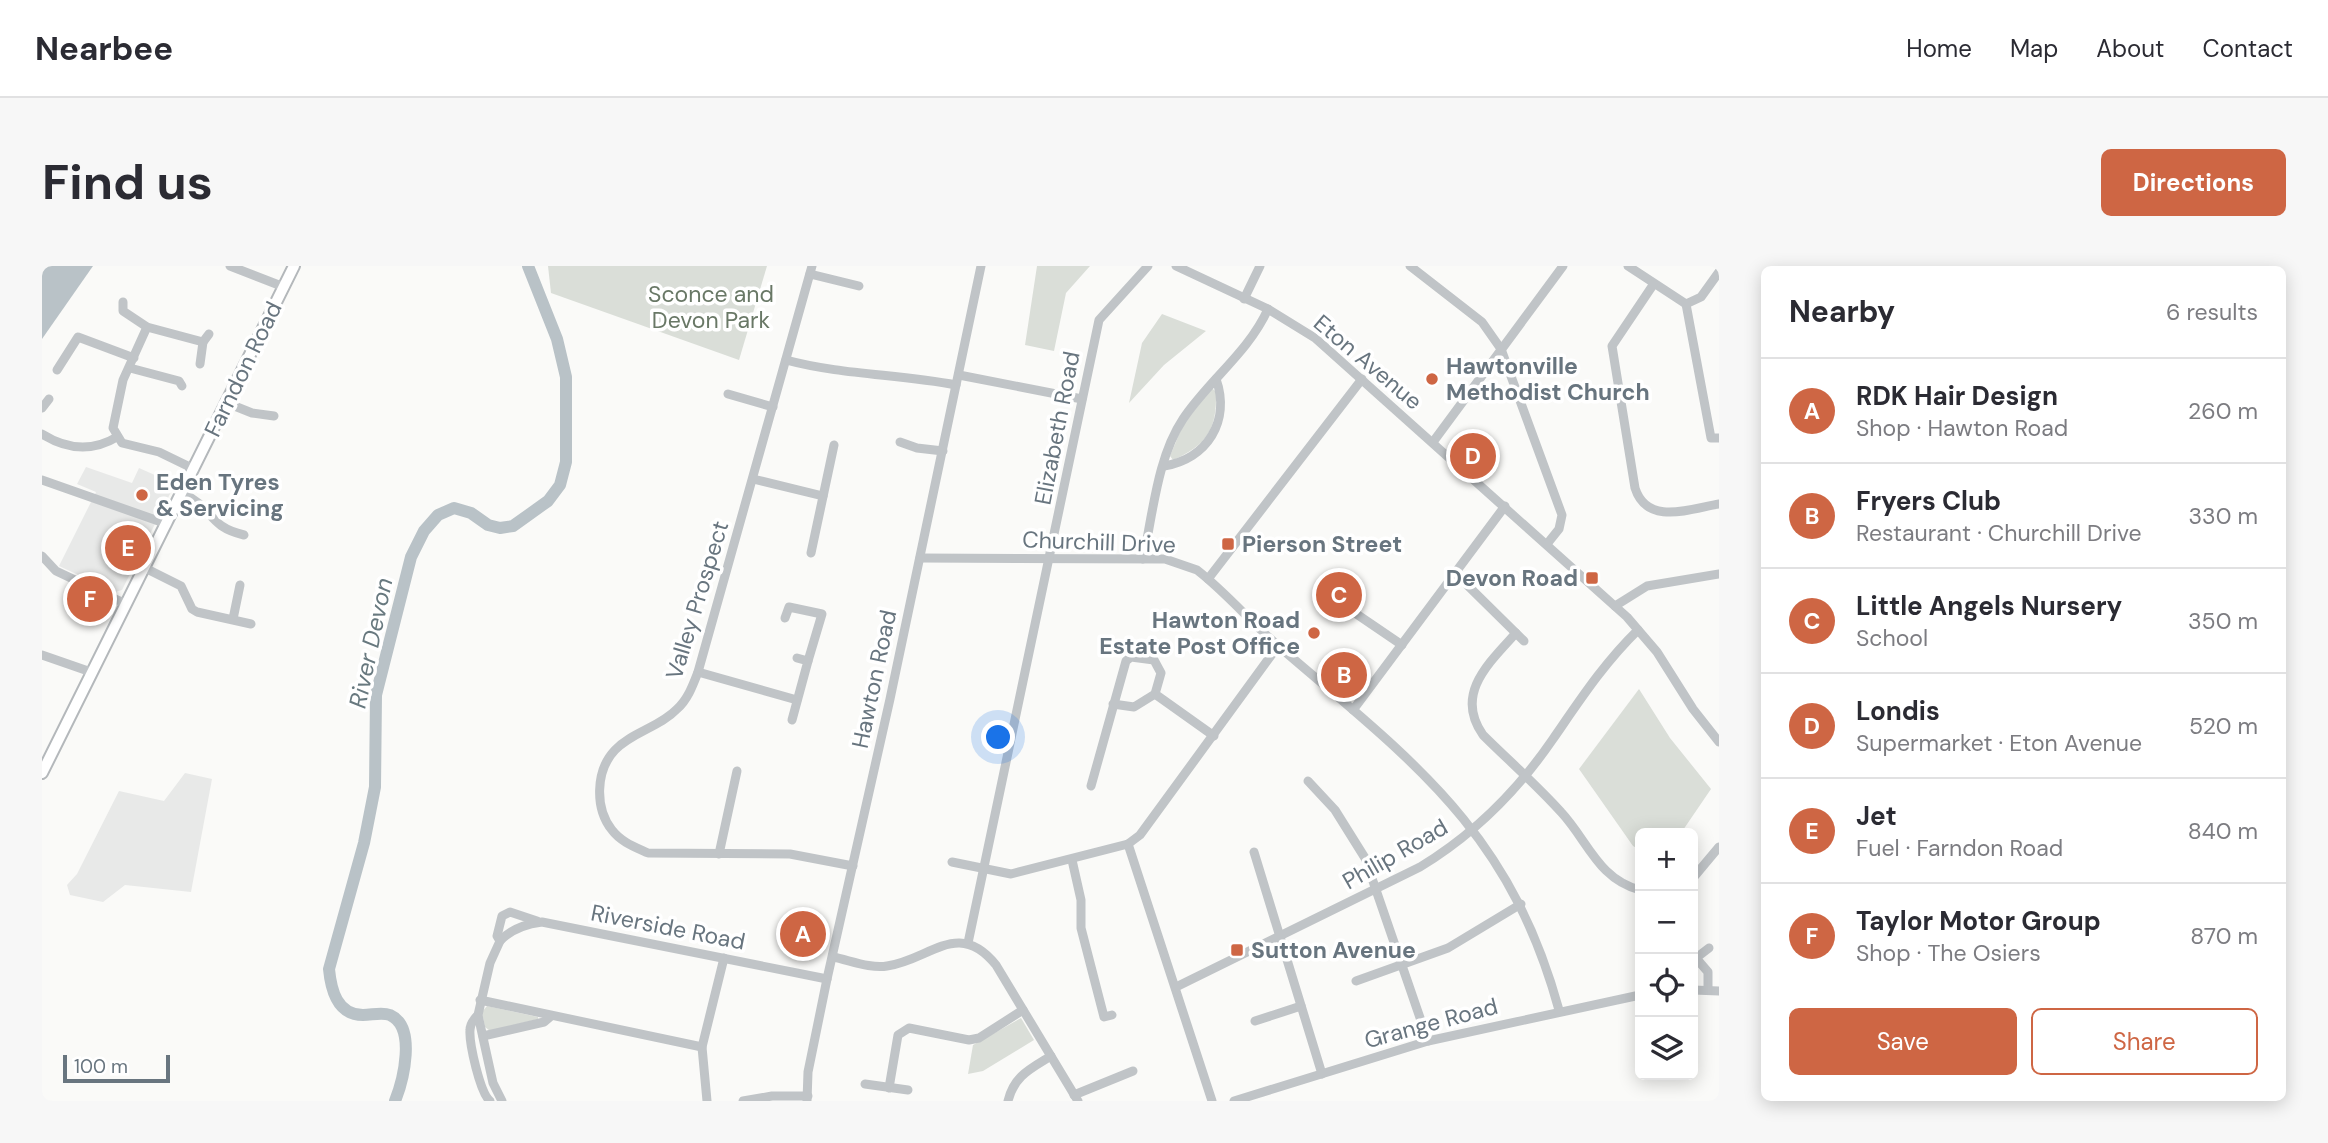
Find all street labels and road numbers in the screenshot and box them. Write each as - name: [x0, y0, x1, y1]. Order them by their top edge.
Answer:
- street label: Farndon Road: [197, 297, 289, 441]
- street label: Eton Avenue: [1307, 308, 1429, 416]
- street label: Elizabeth Road: [1027, 349, 1087, 507]
- street label: Valley Prospect: [659, 517, 735, 683]
- street label: Churchill Drive: [1022, 524, 1176, 560]
- street label: Hawton Road: [845, 607, 903, 751]
- street label: Philip Road: [1337, 812, 1453, 896]
- street label: Riverside Road: [588, 897, 748, 957]
- street label: Grange Road: [1361, 991, 1501, 1055]

